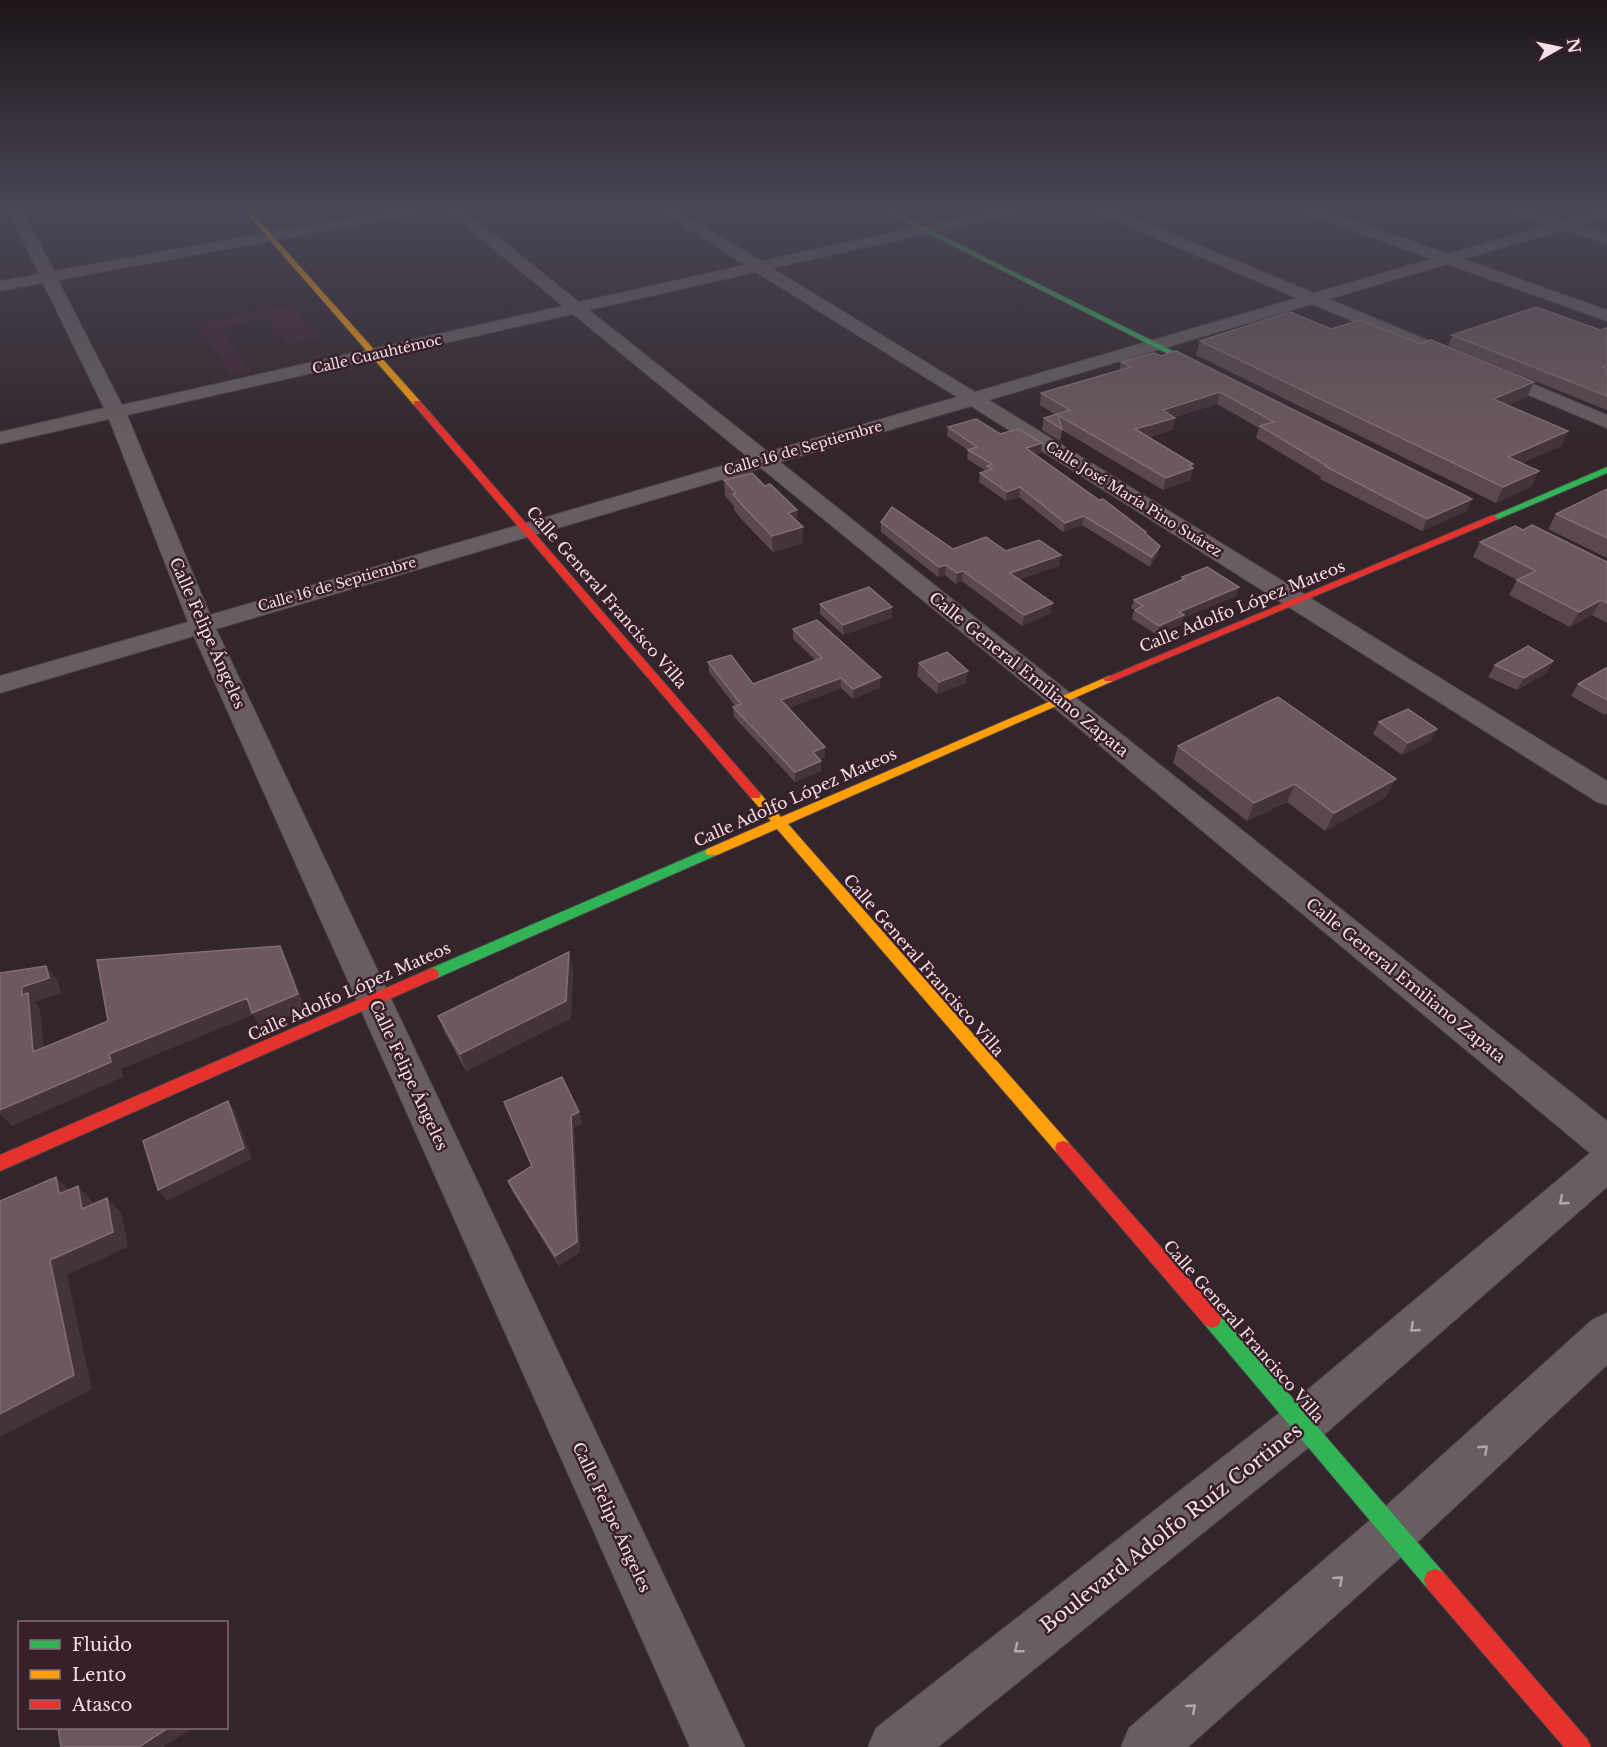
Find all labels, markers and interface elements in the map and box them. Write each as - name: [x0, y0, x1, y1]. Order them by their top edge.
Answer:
- north arrow: [1529, 18, 1589, 78]
- text: N: [1563, 37, 1585, 55]
- street label: Calle Cuauhtémoc: [310, 330, 444, 378]
- street label: Calle 16 de Septiembre: [722, 417, 884, 479]
- street label: Calle José María Pino Suárez: [1042, 437, 1226, 561]
- street label: Calle General Francisco Villa: [522, 502, 692, 692]
- street label: Calle 16 de Septiembre: [256, 553, 418, 615]
- street label: Calle Felipe Ángeles: [166, 554, 250, 712]
- street label: Calle Adolfo López Mateos: [1136, 555, 1348, 657]
- street label: Calle General Emiliano Zapata: [925, 587, 1133, 761]
- street label: Calle Adolfo López Mateos: [690, 743, 900, 851]
- street label: Calle General Francisco Villa: [839, 870, 1009, 1060]
- street label: Calle General Emiliano Zapata: [1302, 893, 1510, 1067]
- street label: Calle Adolfo López Mateos: [244, 937, 454, 1045]
- street label: Calle Felipe Ángeles: [365, 997, 453, 1153]
- one-way arrow: [1559, 1194, 1570, 1205]
- street label: Calle General Francisco Villa: [1159, 1236, 1329, 1426]
- one-way arrow: [1411, 1321, 1421, 1332]
- street label: Boulevard Adolfo Ruíz Cortines: [1035, 1418, 1307, 1638]
- street label: Calle Felipe Ángeles: [568, 1439, 656, 1595]
- one-way arrow: [1477, 1445, 1487, 1456]
- one-way arrow: [1332, 1576, 1343, 1587]
- legend: [18, 1621, 228, 1729]
- text: Fluido: [72, 1634, 132, 1656]
- one-way arrow: [1014, 1642, 1025, 1653]
- text: Lento: [72, 1664, 126, 1686]
- text: Atasco: [71, 1694, 132, 1716]
- one-way arrow: [1186, 1705, 1197, 1716]

